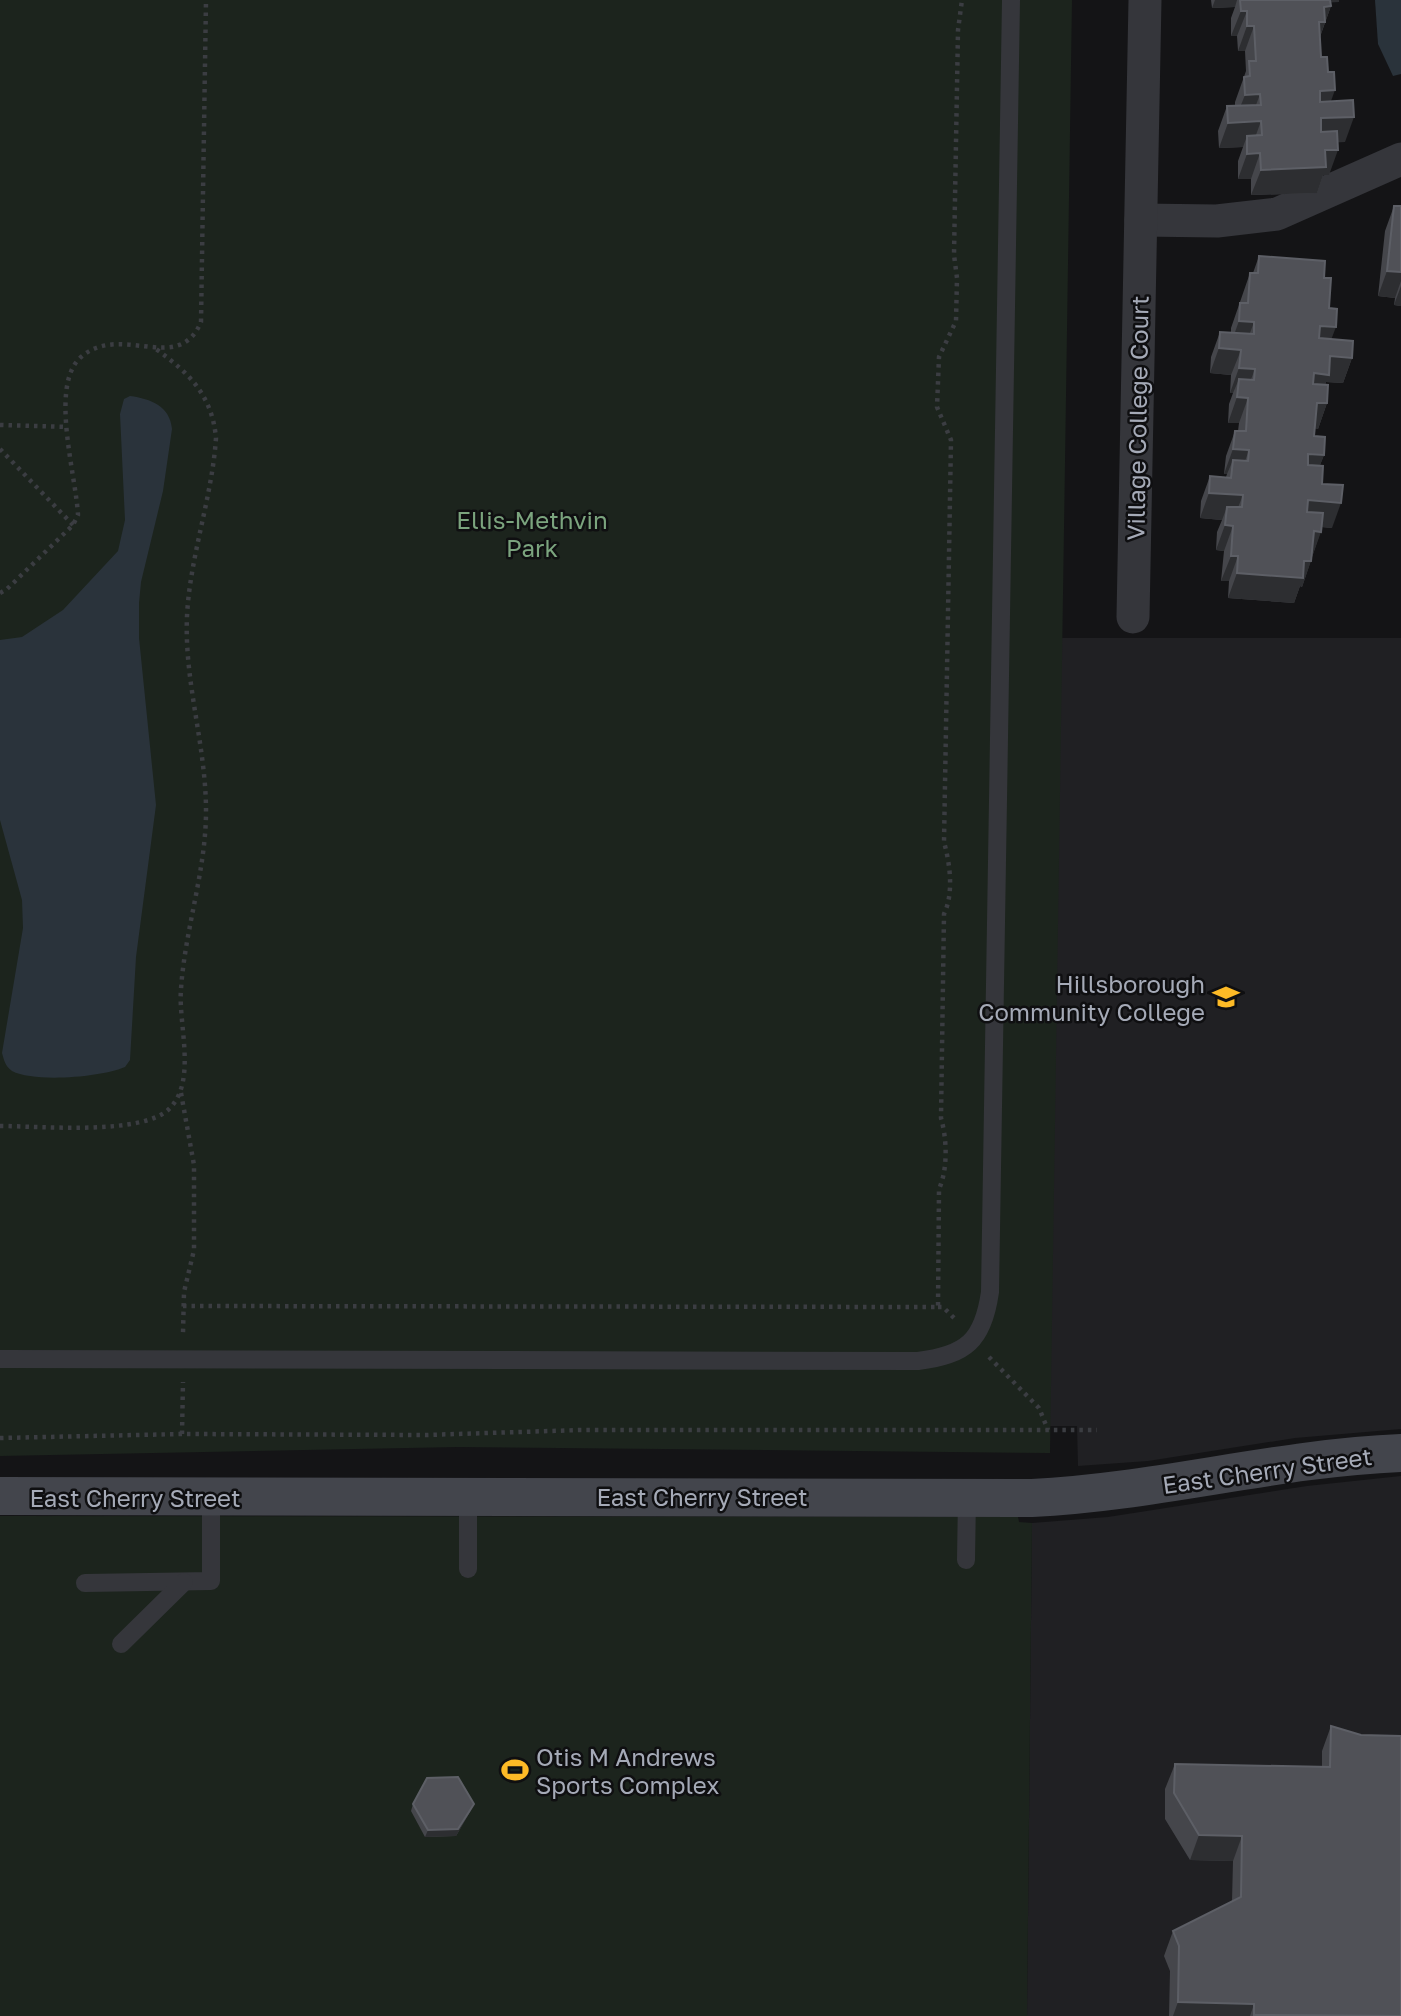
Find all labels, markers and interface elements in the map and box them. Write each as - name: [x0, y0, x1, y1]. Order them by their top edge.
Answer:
- street label: Village College Court: [1120, 295, 1154, 541]
- park label: Ellis-Methvin Park: [456, 505, 608, 562]
- place label: Hillsborough Community College: [978, 969, 1205, 1026]
- school or university icon: Hillsborough Community College: [1211, 982, 1241, 1012]
- street label: East Cherry Street: [1160, 1441, 1374, 1499]
- street label: East Cherry Street: [596, 1482, 808, 1511]
- street label: East Cherry Street: [29, 1483, 241, 1512]
- place label: Otis M Andrews Sports Complex: [536, 1742, 719, 1799]
- sports icon: Otis M Andrews Sports Complex: [500, 1755, 530, 1785]

